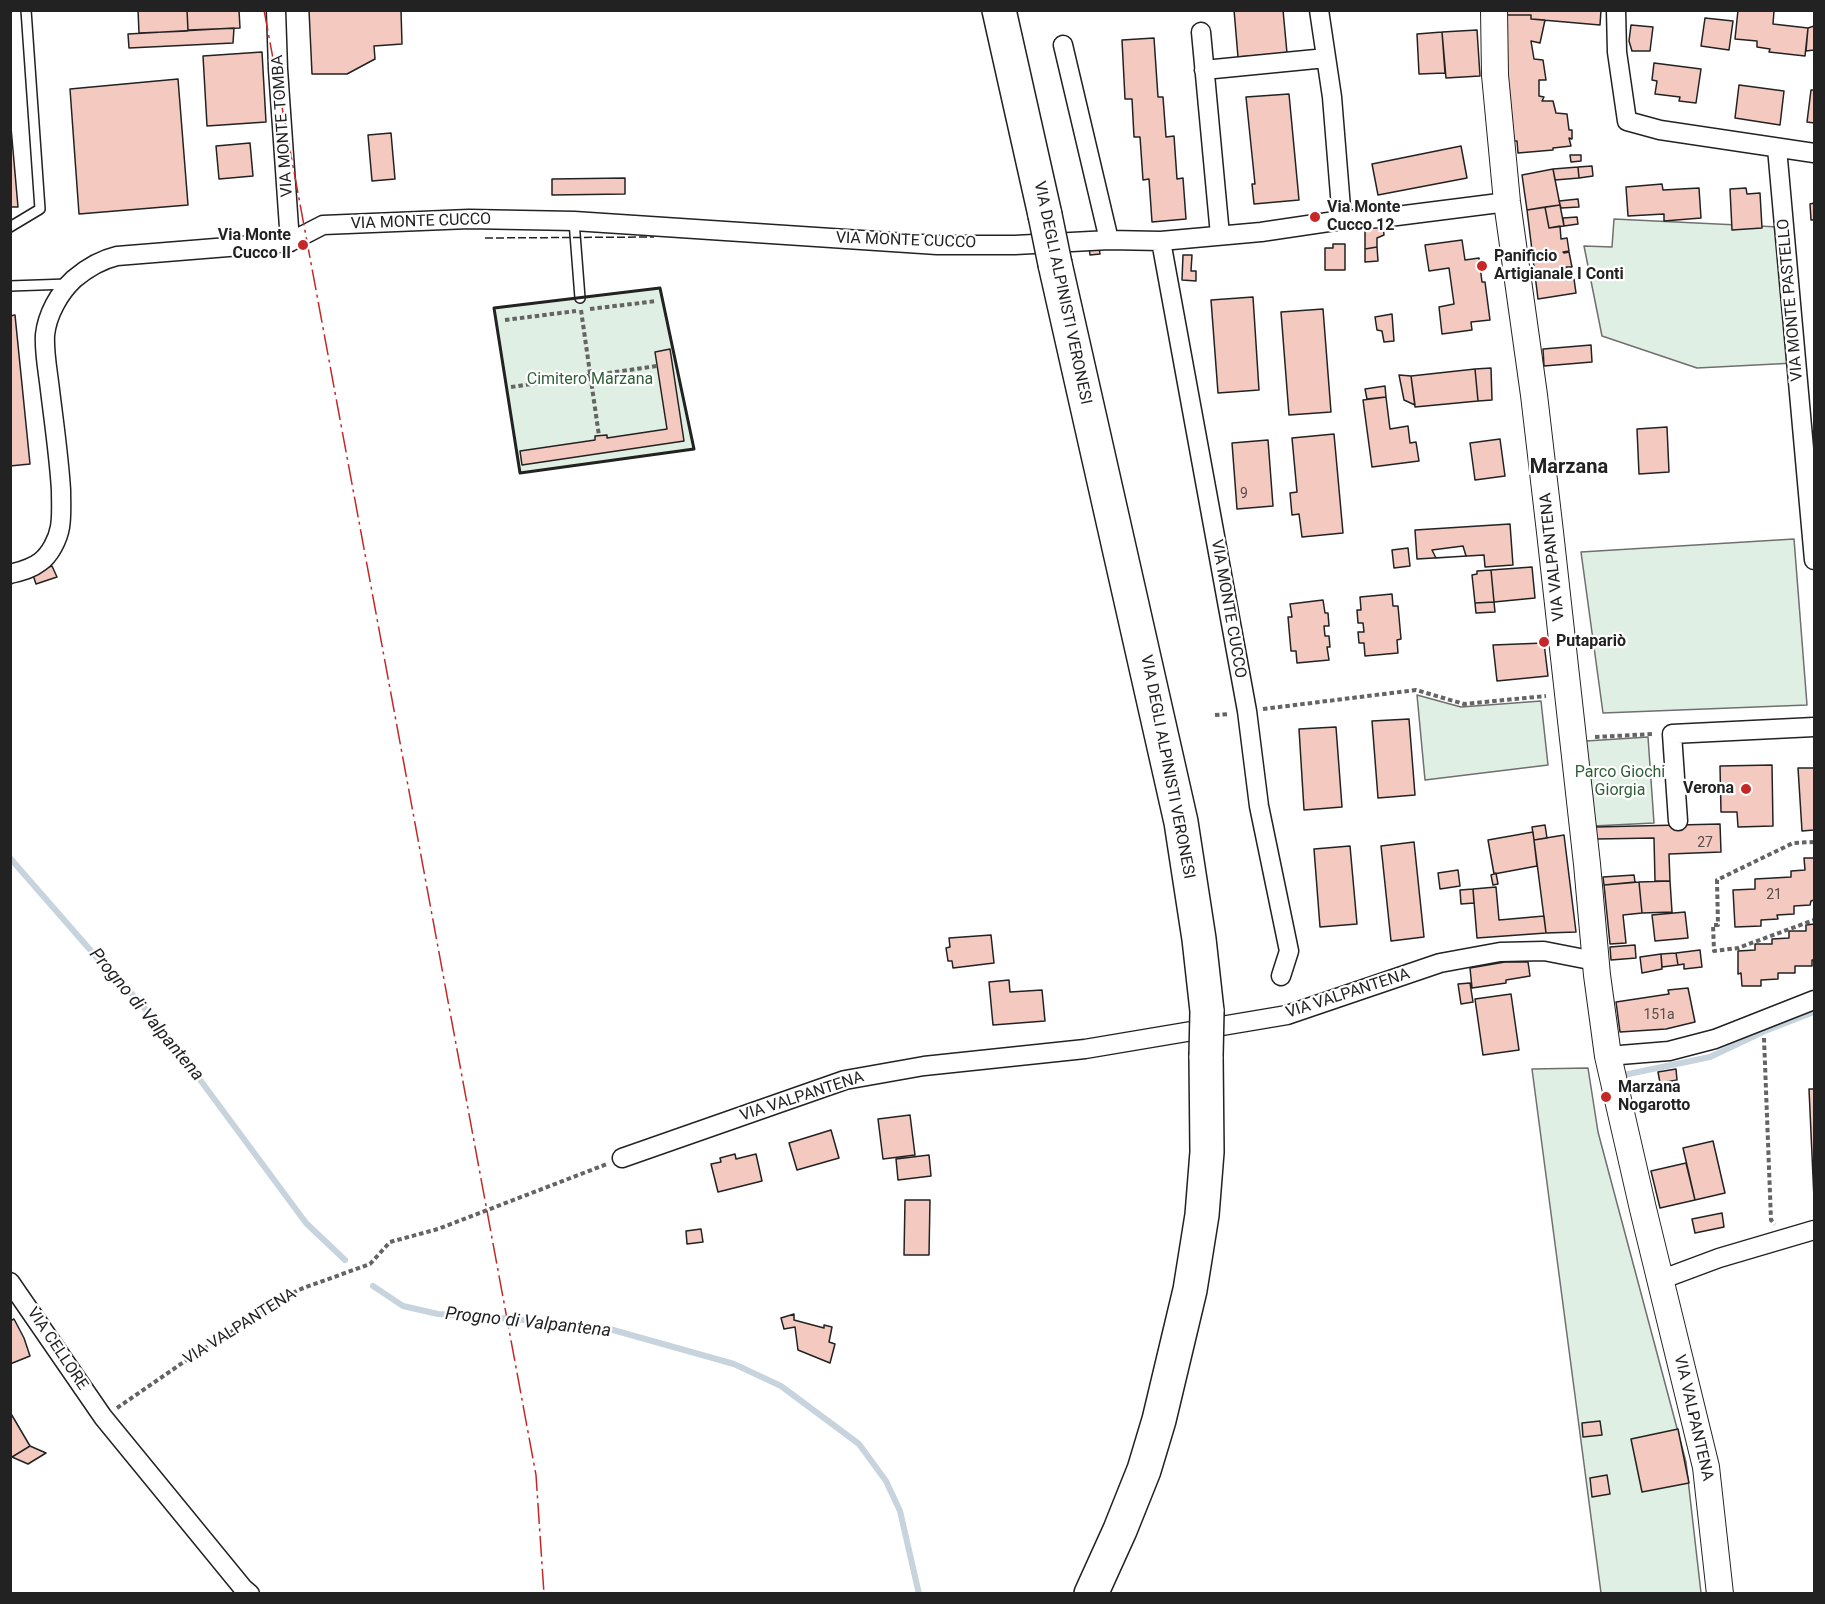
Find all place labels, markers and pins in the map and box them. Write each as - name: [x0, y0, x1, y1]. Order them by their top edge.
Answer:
- place label: Via Monte Cucco 12: [1327, 198, 1400, 236]
- marker: Via Monte Cucco 12: [1308, 210, 1322, 224]
- place label: Via Monte Cucco II: [218, 226, 291, 264]
- marker: Via Monte Cucco II: [296, 238, 310, 252]
- place label: Panificio Artigianale I Conti: [1494, 247, 1624, 285]
- marker: Panificio Artigianale I Conti: [1475, 259, 1489, 273]
- place label: Putapariò: [1556, 632, 1626, 652]
- marker: Putapariò: [1537, 635, 1551, 649]
- place label: Verona: [1683, 779, 1734, 799]
- marker: Verona: [1739, 782, 1753, 796]
- place label: Marzana Nogarotto: [1618, 1078, 1690, 1116]
- marker: Marzana Nogarotto: [1599, 1090, 1613, 1104]

